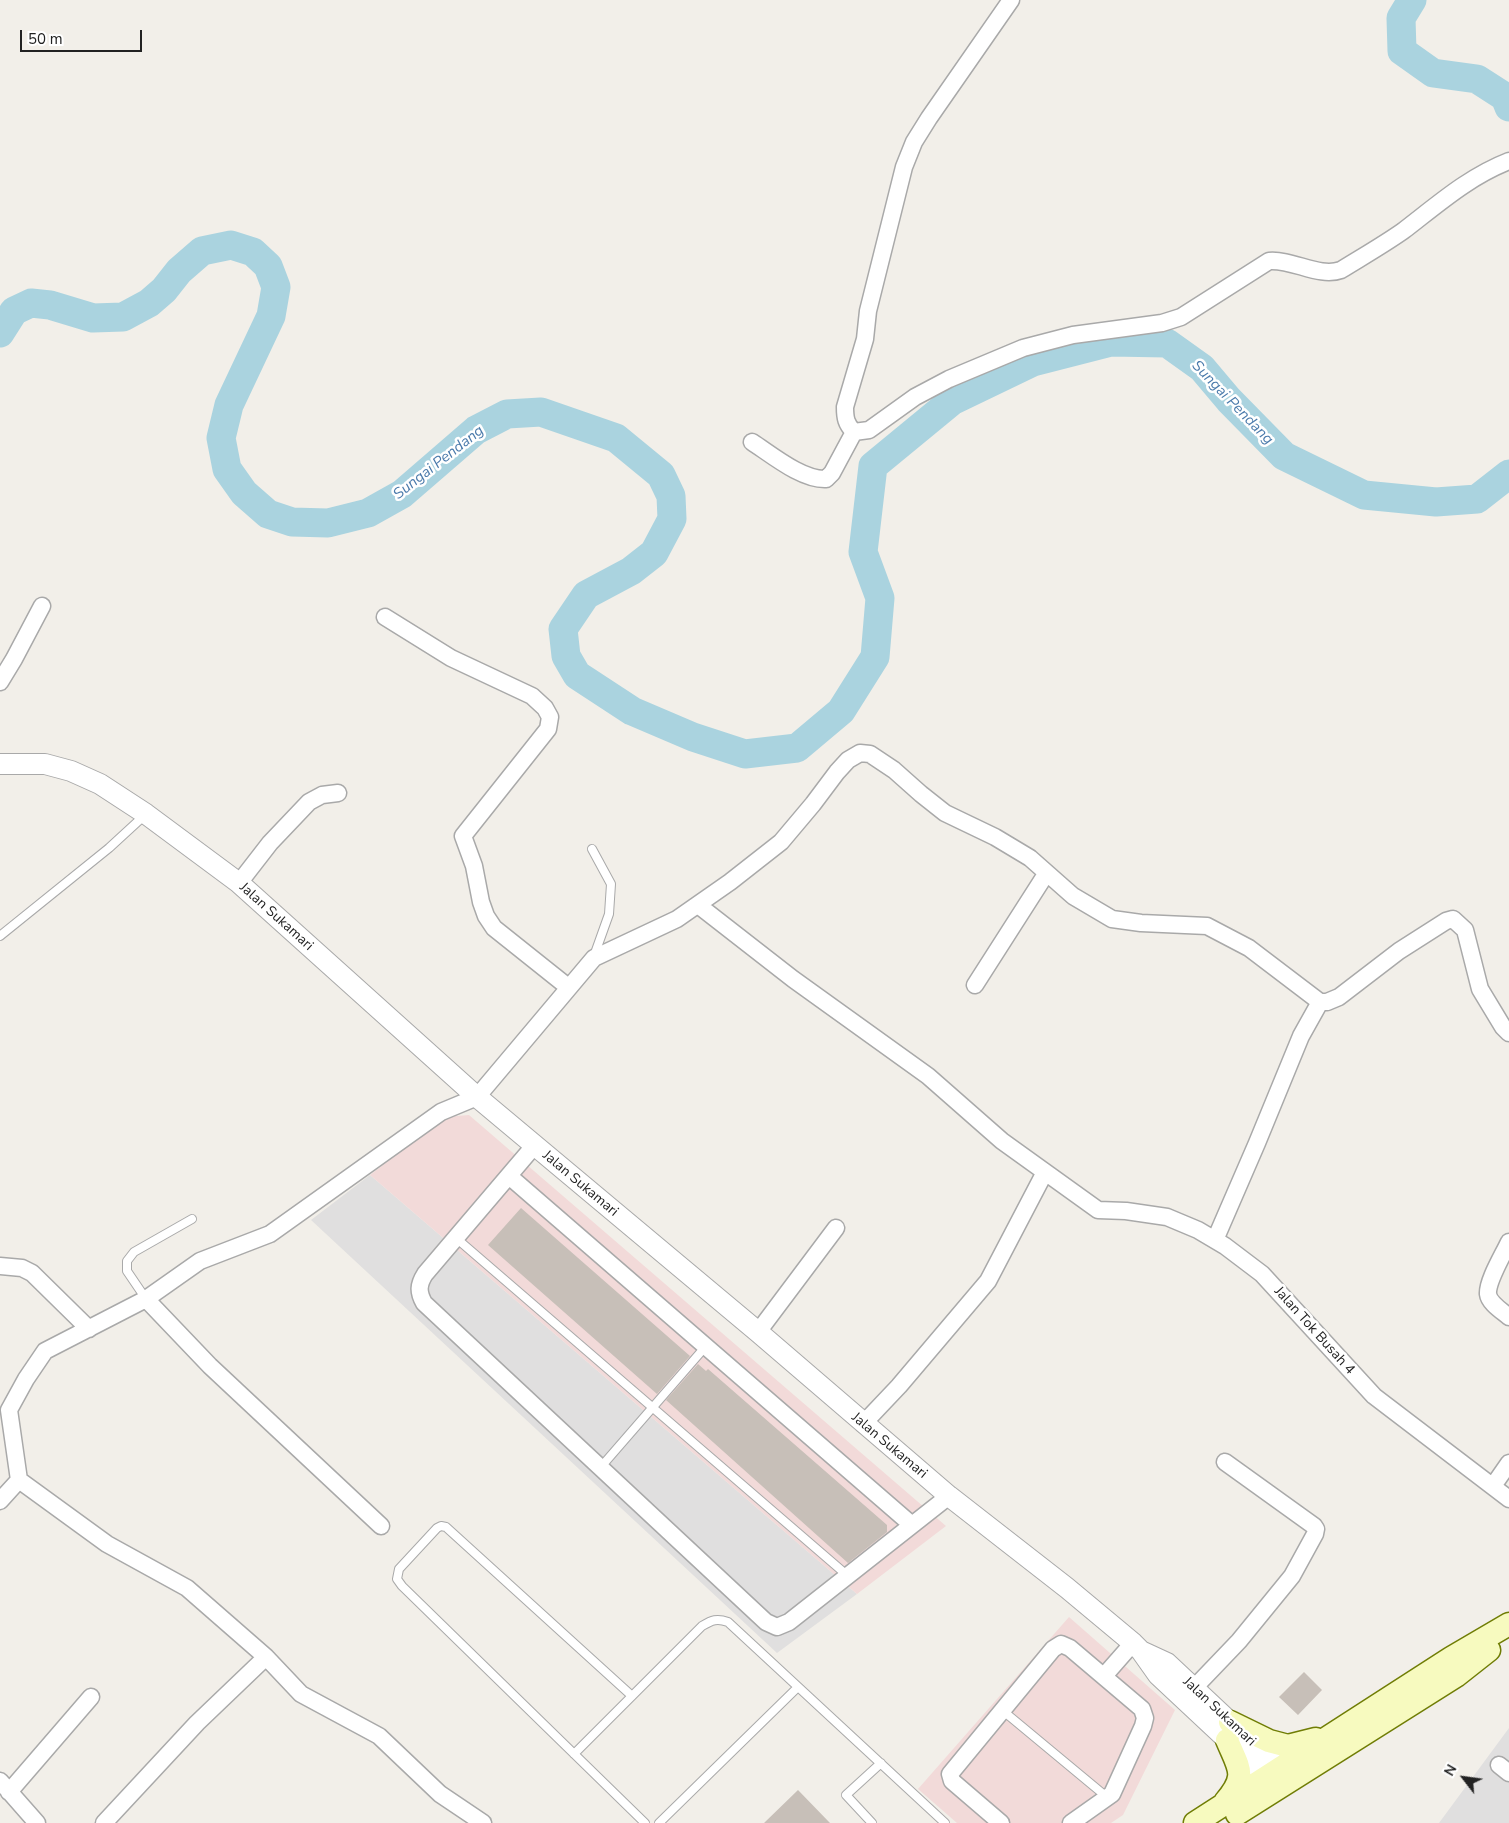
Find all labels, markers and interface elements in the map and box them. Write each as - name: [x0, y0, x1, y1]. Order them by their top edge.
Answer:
- scale bar: [22, 20, 145, 52]
- text: 50 m: [28, 29, 63, 49]
- water label: Sungai Pendang: [1187, 357, 1277, 449]
- water label: Sungai Pendang: [390, 422, 488, 504]
- street label: Jalan Sukamari: [236, 879, 316, 955]
- street label: Jalan Sukamari: [539, 1147, 621, 1221]
- street label: Jalan Tok Busah 4: [1270, 1284, 1358, 1378]
- street label: Jalan Sukamari: [848, 1409, 930, 1483]
- street label: Jalan Sukamari: [1179, 1674, 1259, 1750]
- north arrow: [1439, 1753, 1489, 1803]
- text: N: [1440, 1761, 1461, 1780]

